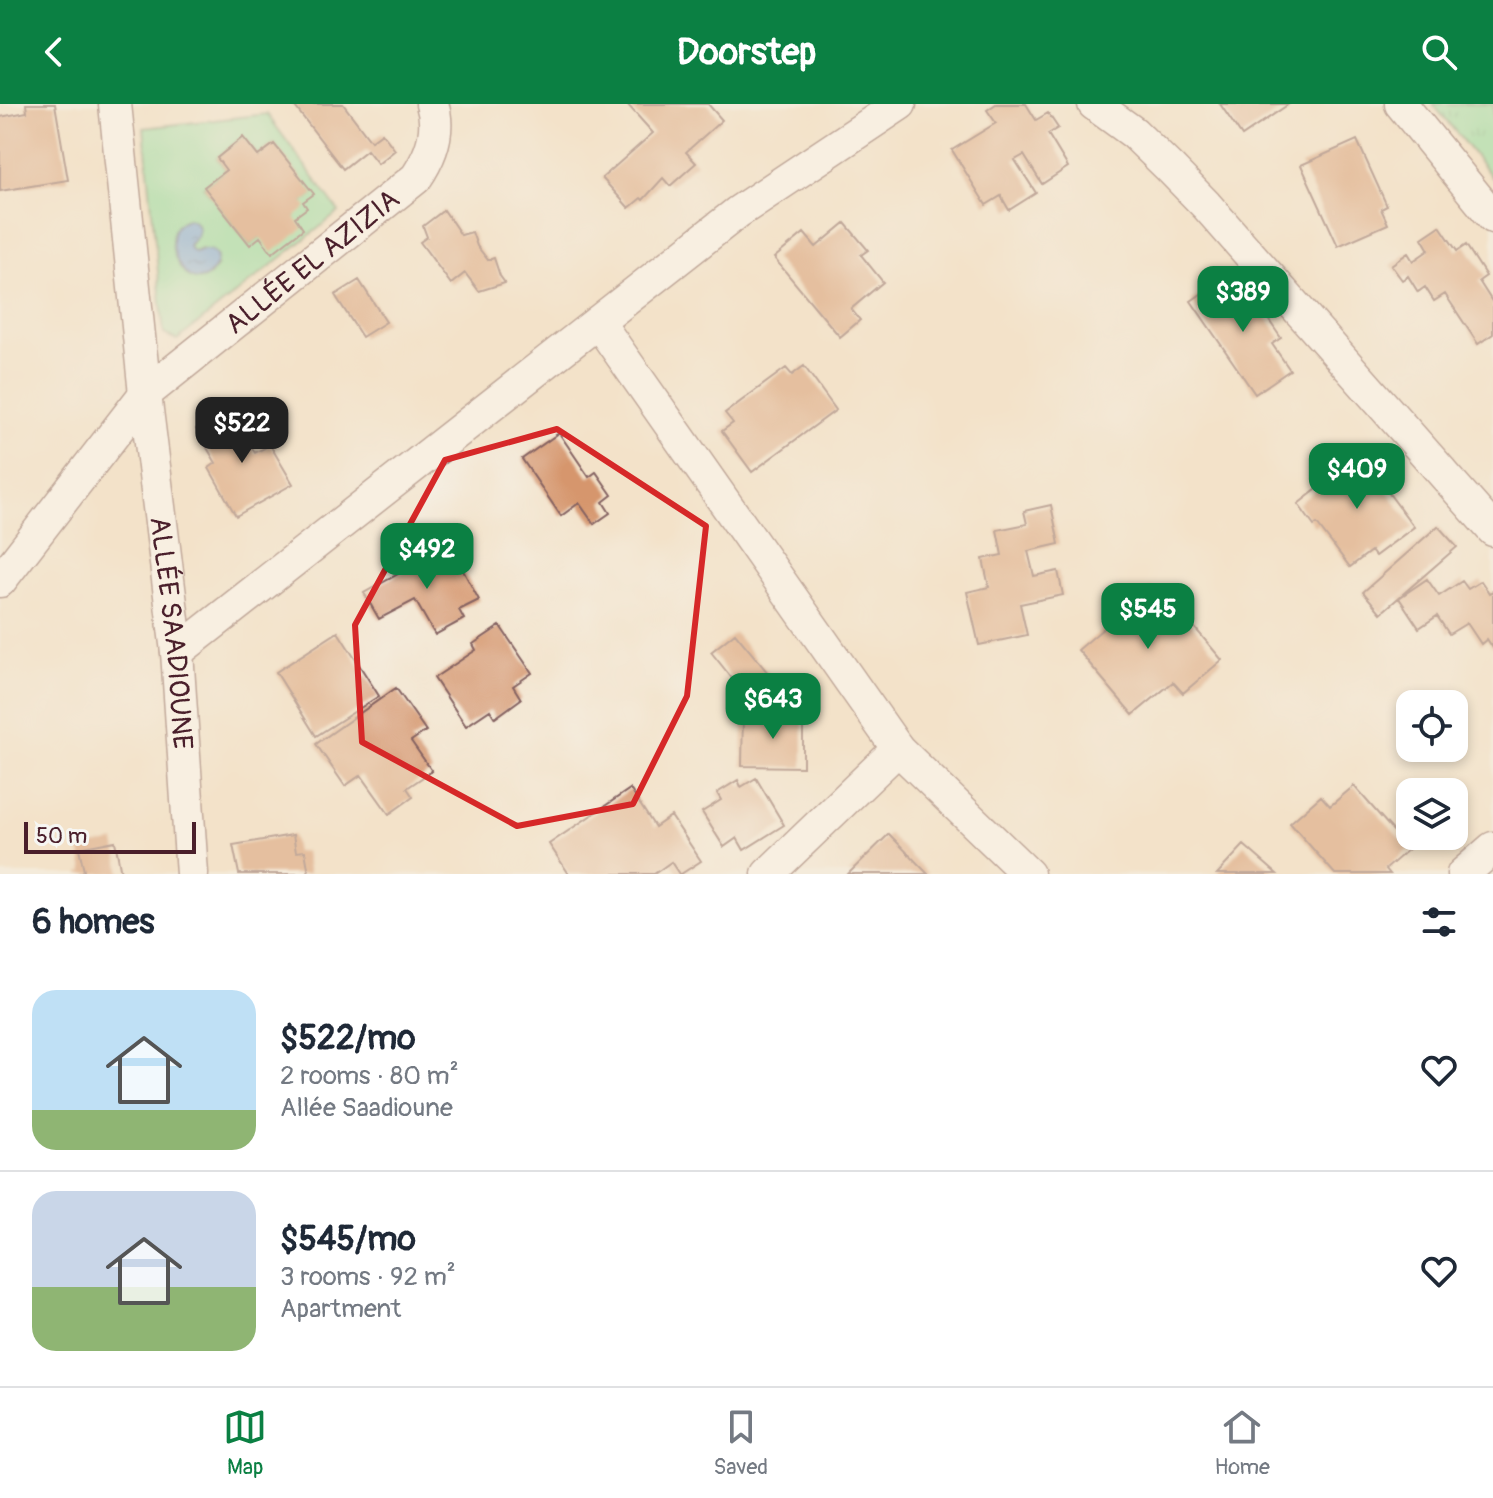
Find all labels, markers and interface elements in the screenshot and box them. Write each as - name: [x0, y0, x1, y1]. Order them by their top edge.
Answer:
- icon: back: [32, 30, 76, 74]
- text: Doorstep: [677, 30, 816, 75]
- icon: search: [1417, 30, 1461, 74]
- street label: ALLÉE EL AZIZIA: [219, 182, 407, 342]
- pin: $389: [1196, 266, 1290, 334]
- text: $389: [1215, 276, 1271, 308]
- pin: $522: [195, 397, 289, 465]
- text: $522: [213, 407, 271, 439]
- pin: $409: [1310, 443, 1404, 511]
- text: $409: [1327, 453, 1387, 485]
- street label: ALLÉE SAADIOUNE: [141, 514, 200, 751]
- pin: $492: [380, 523, 474, 591]
- text: $492: [398, 533, 456, 565]
- pin: $545: [1101, 583, 1195, 651]
- text: $545: [1119, 593, 1177, 625]
- pin: $643: [726, 673, 820, 741]
- text: $643: [744, 683, 802, 715]
- map controls: [1396, 690, 1468, 850]
- button: locate: [1396, 690, 1468, 762]
- button: layers: [1396, 778, 1468, 850]
- scale bar: [24, 818, 196, 854]
- text: 50 m: [36, 822, 87, 850]
- icon: filters: [1417, 900, 1461, 944]
- text: 6 homes: [32, 901, 155, 944]
- text: $522/mo: [280, 1017, 416, 1060]
- icon: home: [96, 1022, 192, 1118]
- icon: heart: [1417, 1048, 1461, 1092]
- text: 2 rooms · 80 m²: [280, 1060, 459, 1092]
- text: Allée Saadioune: [280, 1092, 453, 1124]
- text: $545/mo: [280, 1218, 416, 1261]
- icon: home: [96, 1223, 192, 1319]
- icon: heart: [1417, 1249, 1461, 1293]
- text: 3 rooms · 92 m²: [280, 1261, 456, 1293]
- text: Apartment: [280, 1293, 401, 1325]
- tab: Map: [223, 1405, 267, 1481]
- tab: Saved: [713, 1405, 768, 1481]
- tab: Home: [1214, 1405, 1270, 1481]

